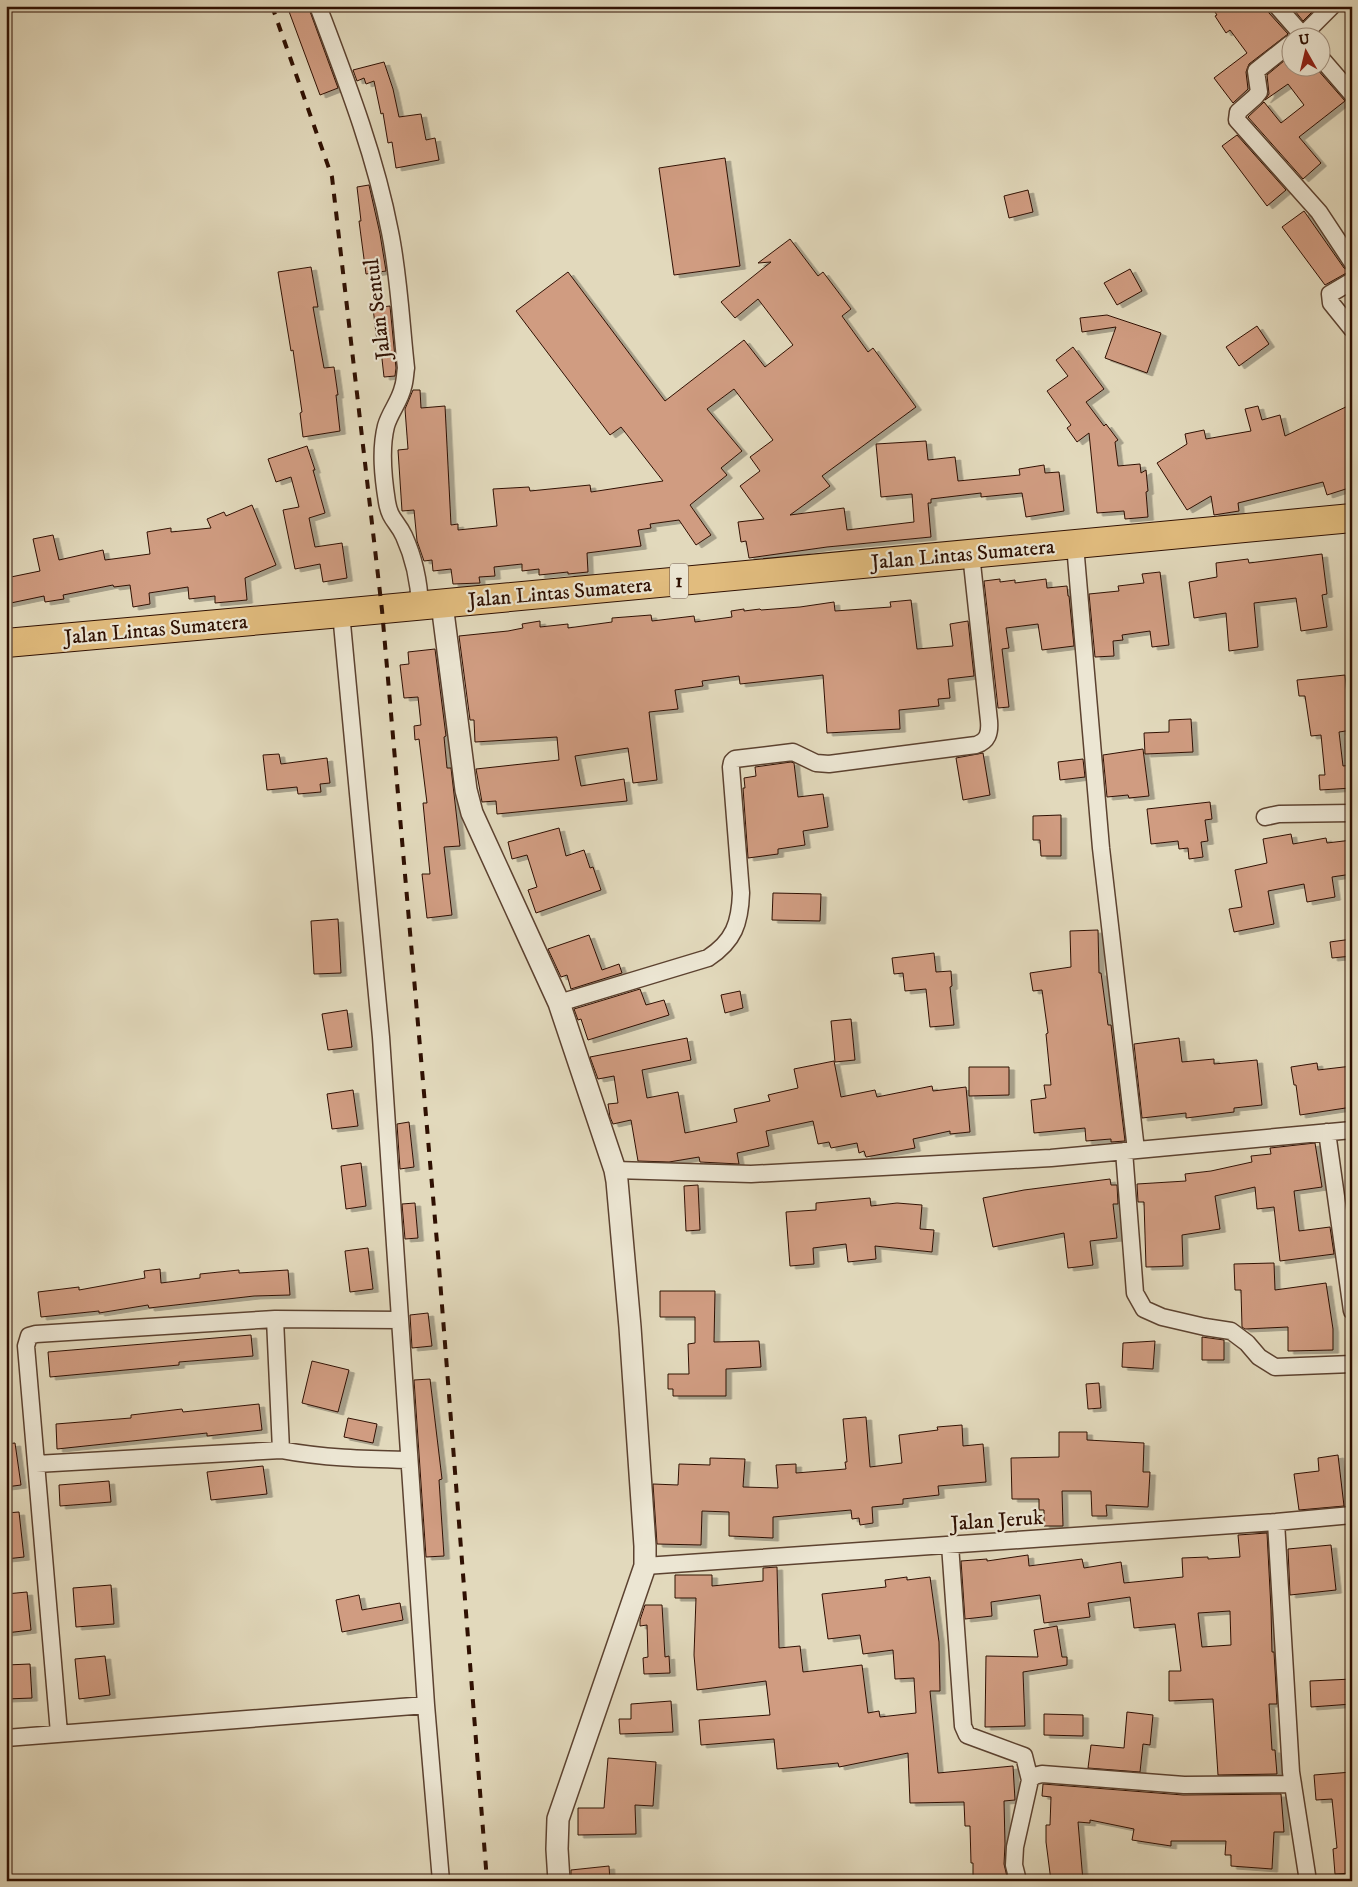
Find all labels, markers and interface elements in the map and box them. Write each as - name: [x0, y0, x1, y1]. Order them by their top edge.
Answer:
- north arrow: [1280, 28, 1330, 78]
- text: U: [1298, 30, 1311, 50]
- street label: Jalan Sentul: [359, 256, 397, 363]
- street label: Jalan Lintas Sumatera: [868, 534, 1056, 576]
- road number: 1: [670, 564, 688, 598]
- street label: Jalan Lintas Sumatera: [465, 572, 653, 614]
- street label: Jalan Lintas Sumatera: [61, 609, 249, 651]
- street label: Jalan Jeruk: [948, 1505, 1045, 1537]

